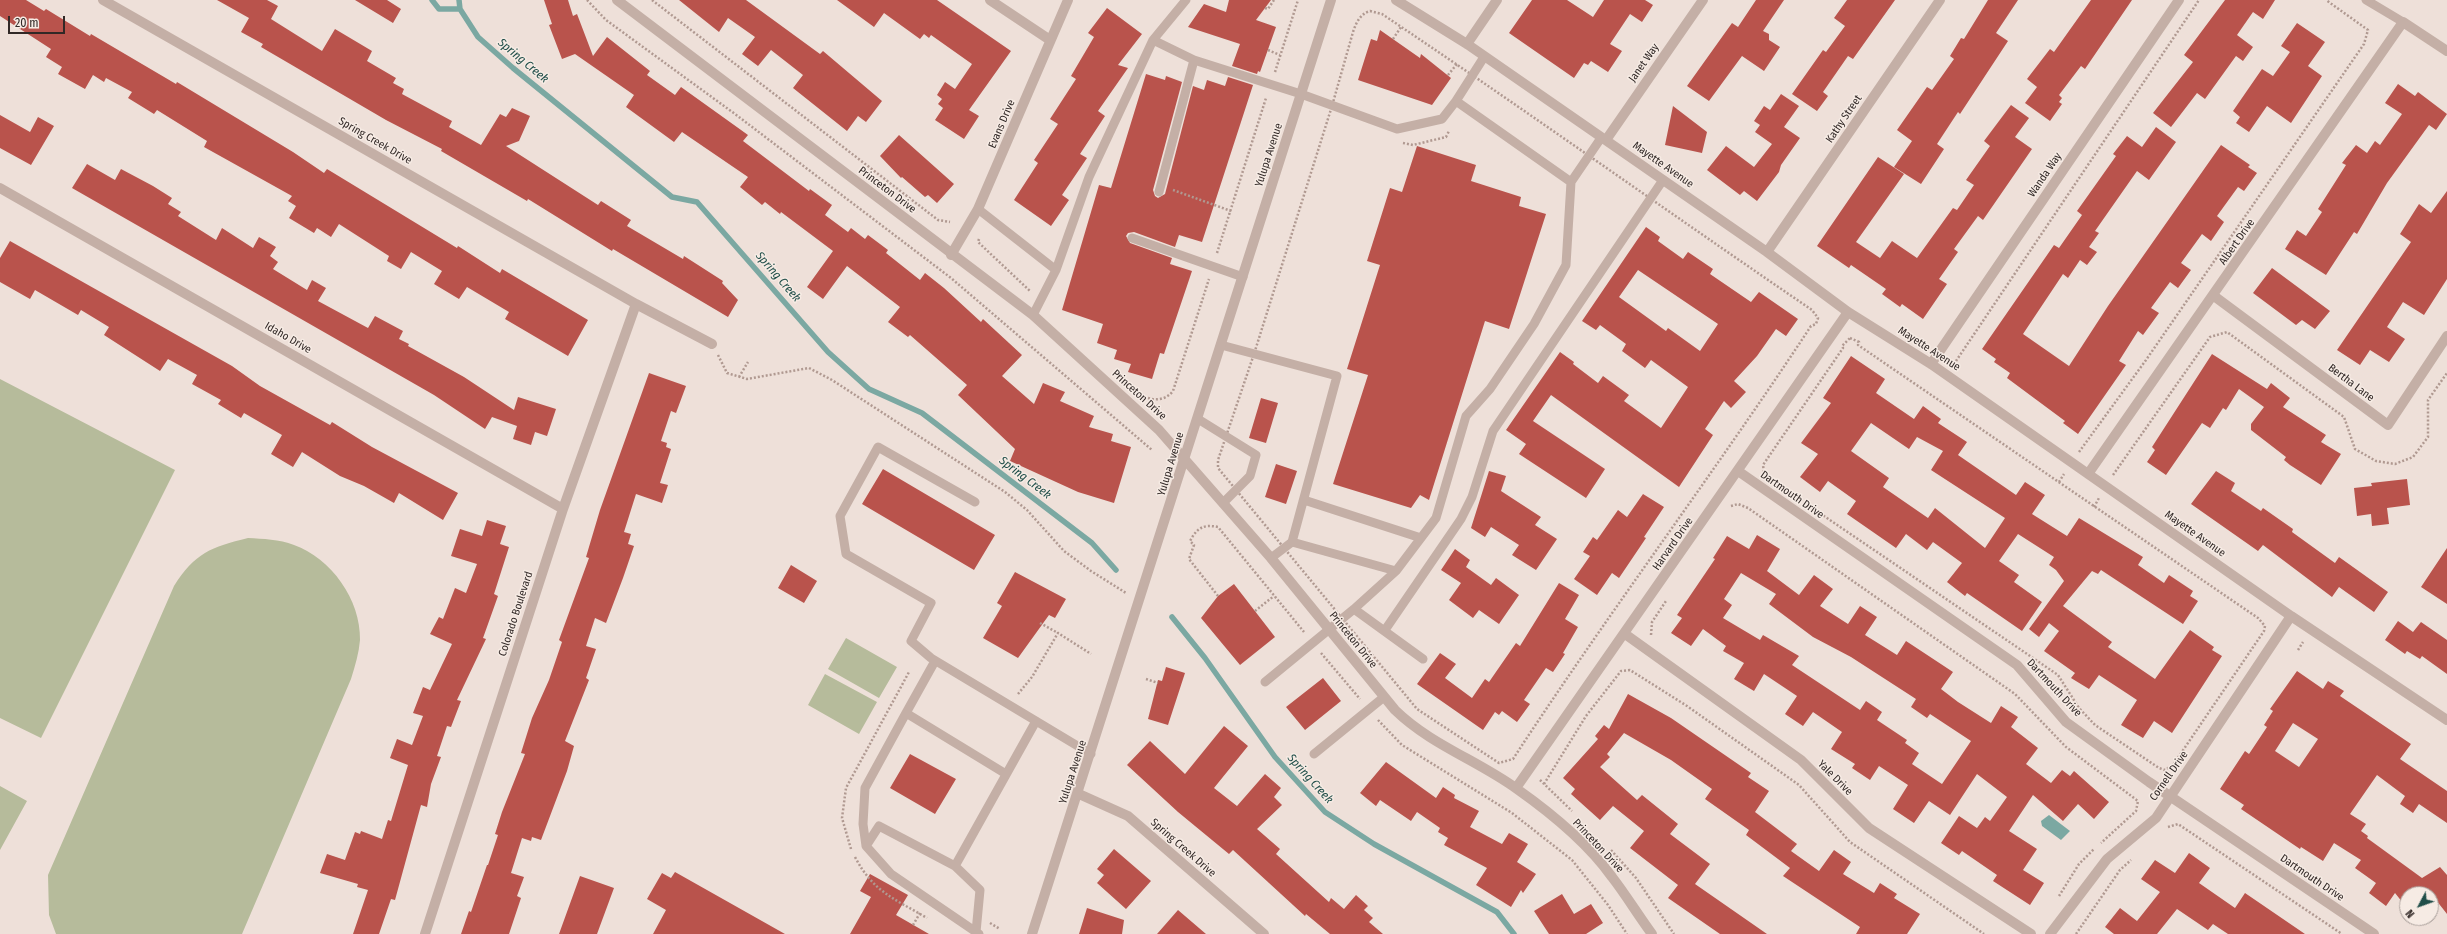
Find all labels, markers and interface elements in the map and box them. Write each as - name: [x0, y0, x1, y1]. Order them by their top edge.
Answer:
- scale bar: [10, 8, 67, 34]
- text: 20 m: [15, 16, 39, 30]
- water label: Spring Creek: [495, 36, 551, 86]
- street label: Janet Way: [1626, 41, 1662, 85]
- street label: Kathy Street: [1823, 93, 1865, 145]
- street label: Evans Drive: [986, 98, 1018, 150]
- street label: Spring Creek Drive: [336, 115, 414, 167]
- street label: Yulupa Avenue: [1253, 122, 1285, 188]
- street label: Mayette Avenue: [1630, 139, 1696, 191]
- street label: Wanda Way: [2025, 150, 2065, 200]
- street label: Princeton Drive: [856, 164, 918, 216]
- street label: Albert Drive: [2216, 216, 2258, 268]
- water label: Spring Creek: [752, 249, 804, 305]
- street label: Idaho Drive: [262, 319, 314, 357]
- street label: Mayette Avenue: [1895, 324, 1963, 374]
- street label: Bertha Lane: [2325, 361, 2377, 405]
- street label: Princeton Drive: [1109, 367, 1169, 423]
- street label: Yulupa Avenue: [1155, 430, 1187, 498]
- water label: Spring Creek: [996, 454, 1054, 502]
- street label: Dartmouth Drive: [1758, 468, 1826, 522]
- street label: Mayette Avenue: [2162, 508, 2228, 560]
- street label: Harvard Drive: [1650, 515, 1696, 573]
- street label: Colorado Boulevard: [496, 570, 536, 658]
- street label: Princeton Drive: [1326, 609, 1380, 671]
- street label: Dartmouth Drive: [2024, 656, 2084, 720]
- street label: Yulupa Avenue: [1057, 739, 1089, 805]
- street label: Cornell Drive: [2147, 748, 2191, 804]
- water label: Spring Creek: [1284, 751, 1336, 807]
- street label: Yale Drive: [1815, 758, 1855, 798]
- street label: Spring Creek Drive: [1148, 816, 1218, 880]
- street label: Princeton Drive: [1570, 816, 1626, 876]
- street label: Dartmouth Drive: [2277, 852, 2347, 904]
- north arrow: [2399, 886, 2439, 926]
- text: N: [2403, 907, 2417, 920]

